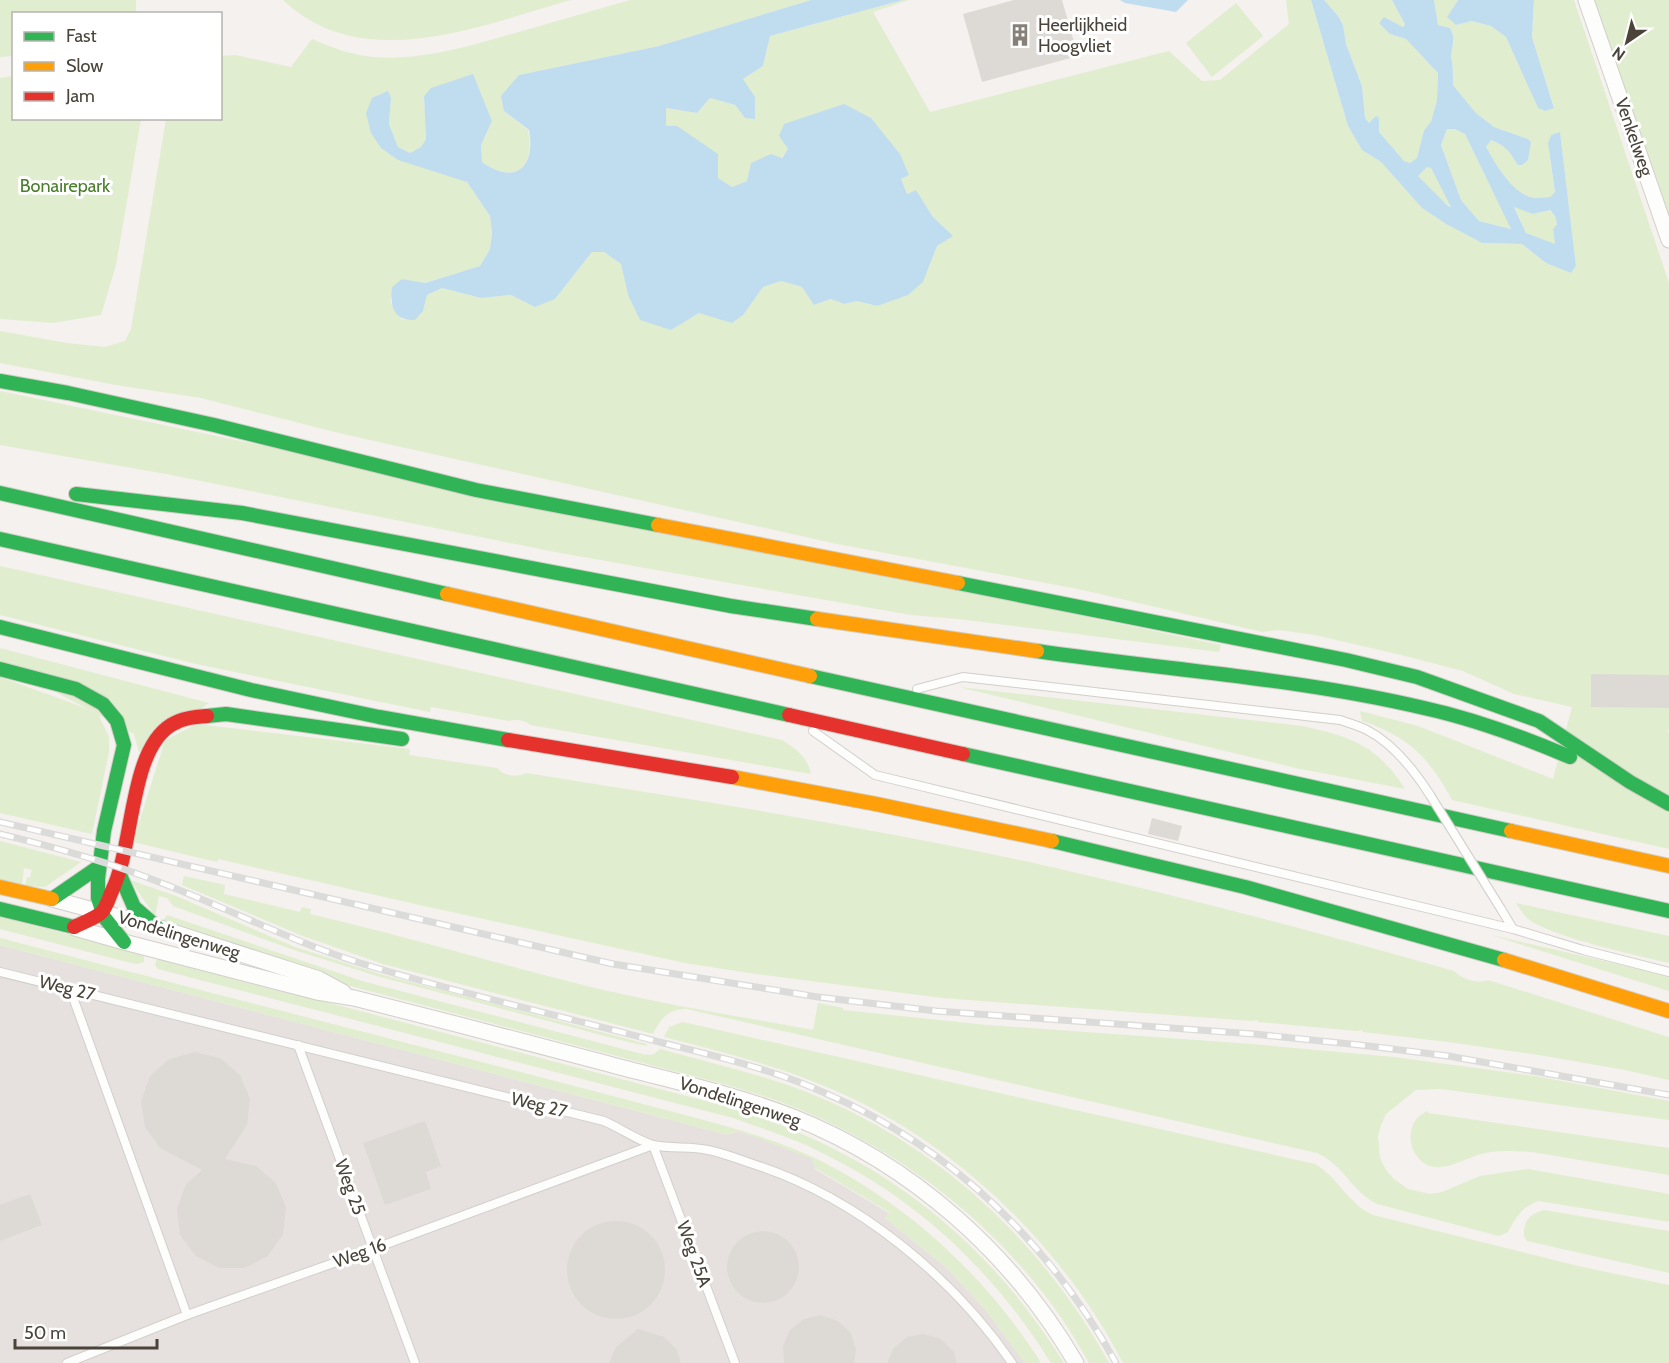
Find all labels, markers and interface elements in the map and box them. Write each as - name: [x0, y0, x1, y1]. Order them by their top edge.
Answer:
- legend: [12, 12, 222, 120]
- north arrow: [1597, 12, 1657, 72]
- place label: Heerlijkheid Hoogvliet: [1038, 14, 1127, 57]
- building icon: Heerlijkheid Hoogvliet: [1007, 22, 1033, 48]
- text: Fast: [66, 25, 97, 47]
- text: N: [1609, 43, 1629, 65]
- text: Slow: [66, 55, 103, 77]
- text: Jam: [65, 85, 95, 107]
- street label: Venkelweg: [1610, 95, 1658, 180]
- park label: Bonairepark: [20, 175, 111, 197]
- street label: Vondelingenweg: [115, 906, 244, 964]
- street label: Weg 27: [37, 970, 97, 1006]
- street label: Vondelingenweg: [676, 1072, 805, 1132]
- street label: Weg 27: [509, 1087, 569, 1123]
- street label: Weg 25: [330, 1156, 370, 1218]
- street label: Weg 25A: [672, 1218, 716, 1290]
- street label: Weg 16: [331, 1233, 389, 1273]
- scale bar: [15, 1312, 158, 1350]
- text: 50 m: [24, 1322, 66, 1344]

